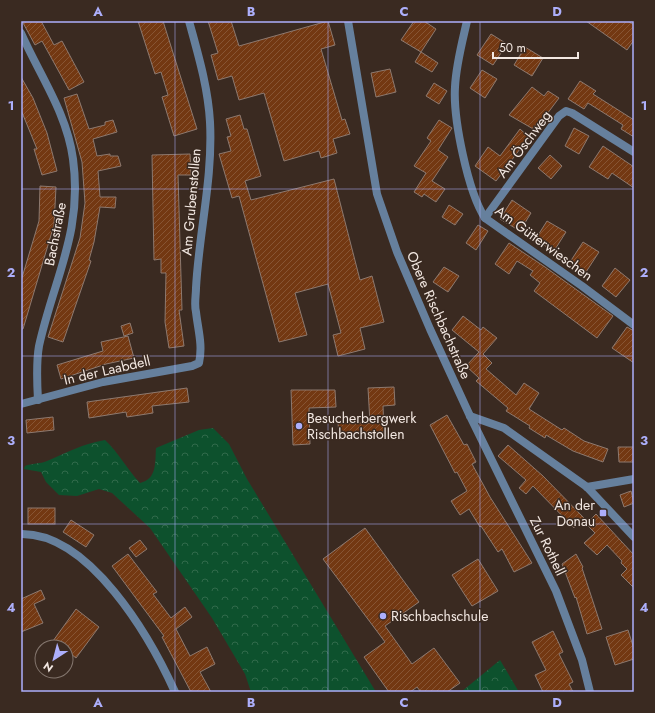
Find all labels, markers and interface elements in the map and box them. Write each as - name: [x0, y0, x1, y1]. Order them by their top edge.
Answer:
- text: A: [92, 2, 103, 21]
- text: B: [247, 2, 256, 21]
- text: C: [399, 2, 409, 21]
- text: D: [552, 2, 562, 21]
- scale bar: [493, 34, 578, 60]
- text: 50 m: [499, 39, 526, 57]
- text: 1: [8, 96, 14, 115]
- text: 1: [641, 96, 647, 115]
- street label: Am Öschweg: [492, 106, 556, 182]
- street label: Am Grubenstollen: [176, 148, 206, 256]
- street label: Bachstraße: [39, 201, 71, 267]
- street label: Am Gütterwieschen: [491, 201, 597, 285]
- street label: Obere Rischbachstraße: [402, 248, 476, 382]
- text: 2: [7, 263, 15, 282]
- text: 2: [640, 263, 648, 282]
- street label: In der Laabdell: [62, 350, 152, 390]
- place label: Besucherbergwerk Rischbachstollen: [307, 408, 417, 444]
- marker: Besucherbergwerk Rischbachstollen: [294, 421, 304, 431]
- text: 3: [7, 431, 15, 450]
- text: 3: [640, 431, 648, 450]
- place label: An der Donau: [554, 495, 595, 531]
- marker: An der Donau: [598, 508, 608, 518]
- street label: Zur Rothell: [525, 513, 571, 579]
- text: 4: [6, 598, 16, 617]
- text: 4: [639, 598, 649, 617]
- place label: Rischbachschule: [391, 606, 488, 626]
- marker: Rischbachschule: [378, 611, 388, 621]
- north arrow: [34, 639, 74, 679]
- text: N: [40, 658, 56, 676]
- text: A: [92, 693, 103, 712]
- text: B: [247, 693, 256, 712]
- text: C: [399, 693, 409, 712]
- text: D: [552, 693, 562, 712]

